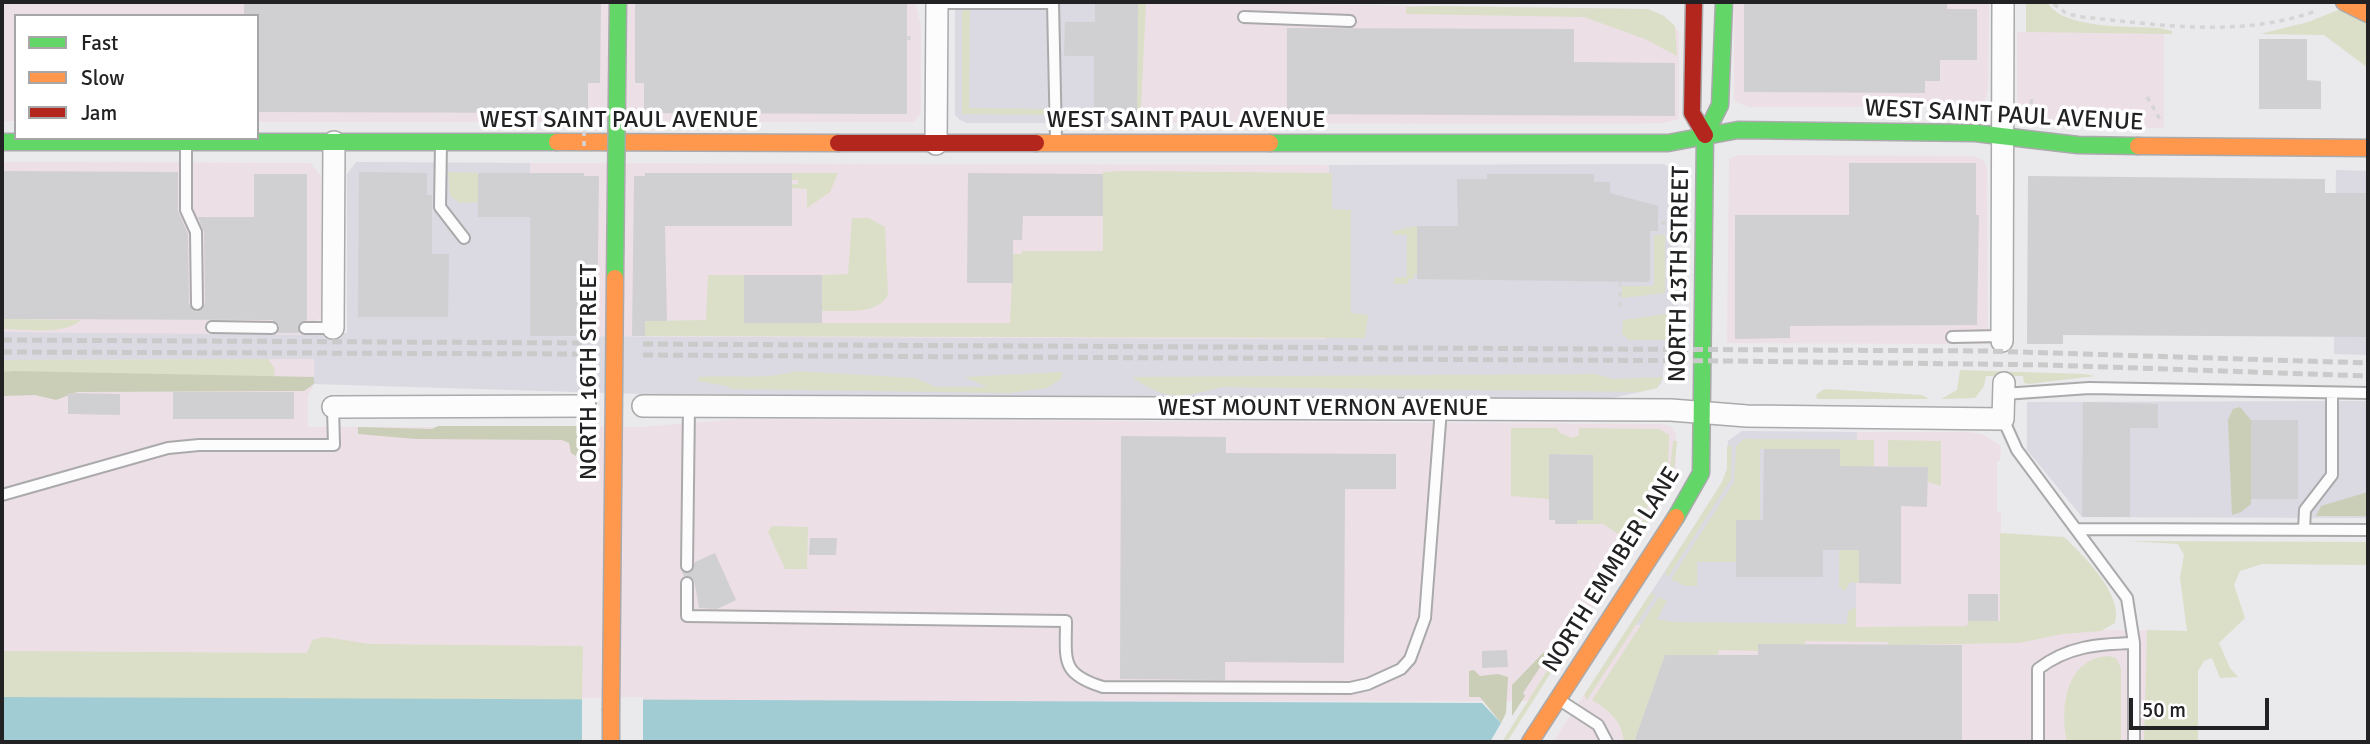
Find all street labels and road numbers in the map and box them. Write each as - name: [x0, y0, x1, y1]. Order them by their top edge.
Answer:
- street label: WEST SAINT PAUL AVENUE: [1864, 94, 2144, 138]
- street label: WEST SAINT PAUL AVENUE: [479, 107, 759, 135]
- street label: WEST SAINT PAUL AVENUE: [1046, 107, 1326, 135]
- street label: NORTH 13TH STREET: [1664, 165, 1696, 383]
- street label: NORTH 16TH STREET: [576, 264, 604, 480]
- street label: WEST MOUNT VERNON AVENUE: [1158, 395, 1488, 423]
- street label: NORTH EMMBER LANE: [1537, 462, 1687, 678]

